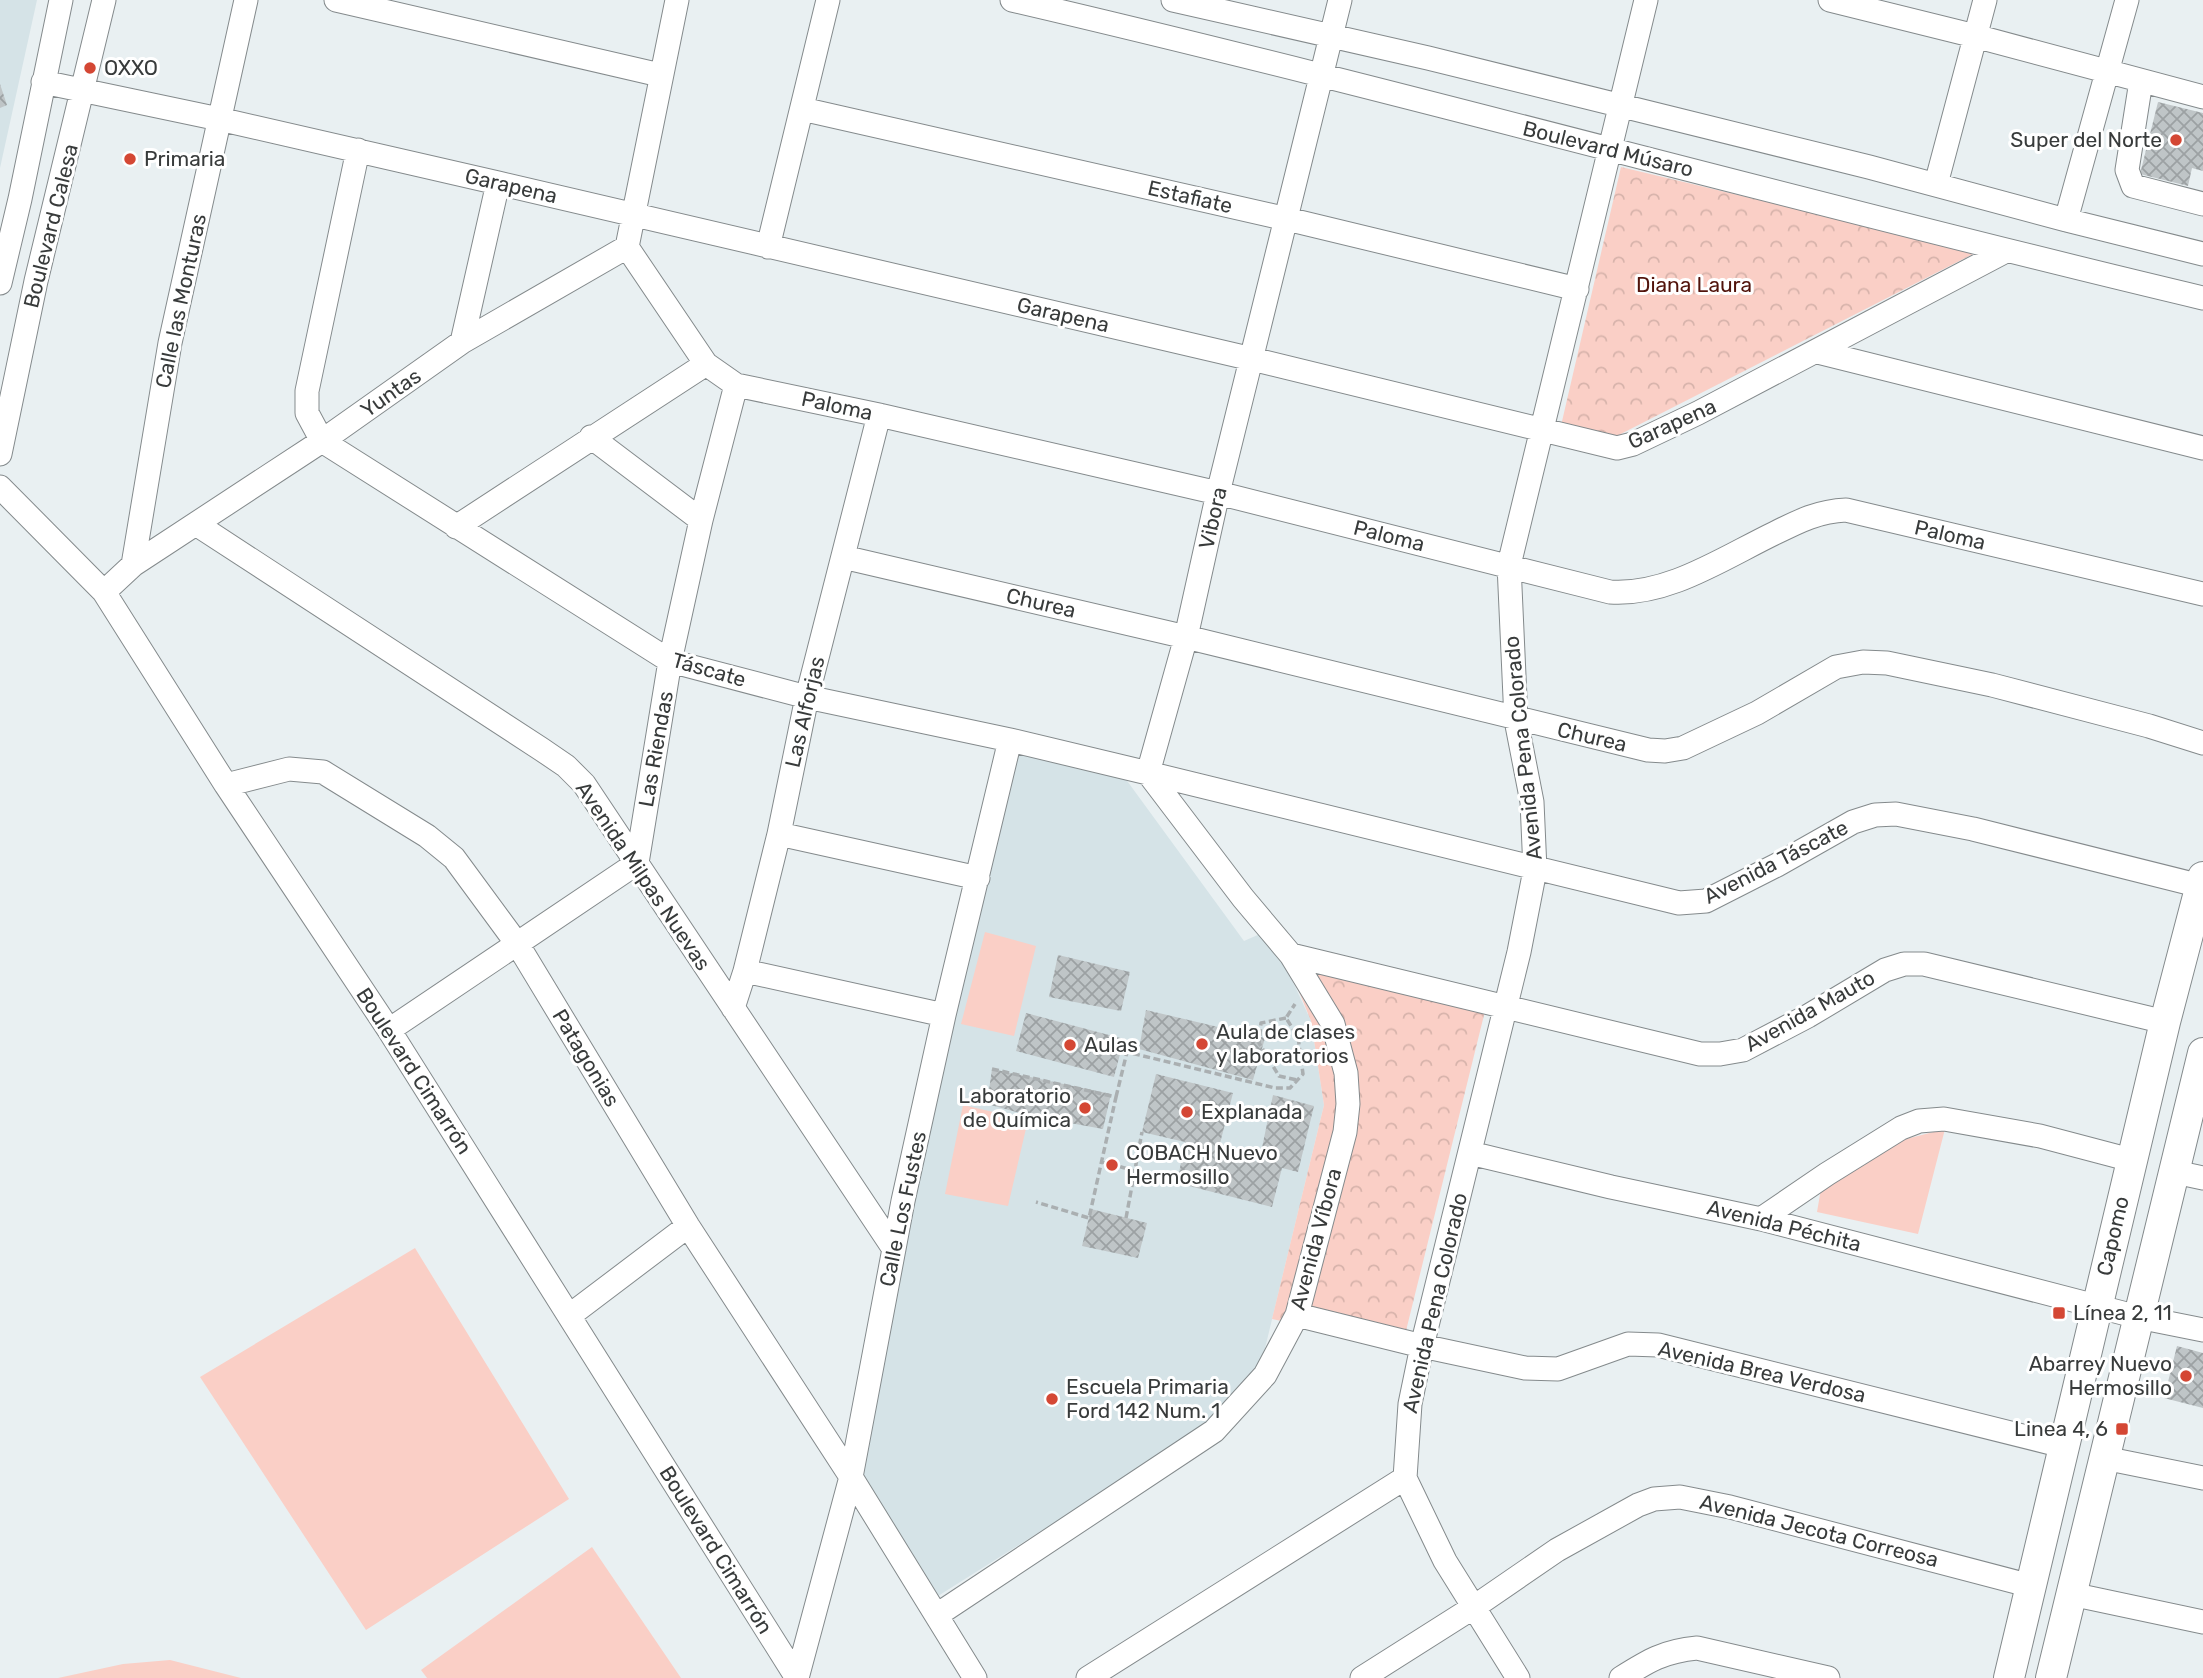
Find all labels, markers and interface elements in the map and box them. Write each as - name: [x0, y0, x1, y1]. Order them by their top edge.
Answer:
- place label: OXXO: [104, 55, 158, 80]
- marker: OXXO: [82, 60, 98, 76]
- street label: Boulevard Músaro: [1520, 115, 1696, 182]
- place label: Super del Norte: [2010, 127, 2162, 152]
- marker: Super del Norte: [2168, 132, 2184, 148]
- street label: Boulevard Calesa: [18, 141, 83, 310]
- place label: Primaria: [144, 146, 225, 171]
- marker: Primaria: [122, 151, 138, 167]
- street label: Garapena: [463, 163, 560, 208]
- street label: Estafiate: [1145, 175, 1235, 218]
- street label: Calle las Monturas: [150, 211, 211, 390]
- park label: Diana Laura: [1636, 272, 1752, 297]
- street label: Garapena: [1015, 292, 1112, 337]
- street label: Yuntas: [356, 363, 426, 422]
- street label: Paloma: [799, 386, 875, 425]
- street label: Garapena: [1624, 393, 1720, 454]
- street label: Vibora: [1193, 485, 1232, 551]
- street label: Paloma: [1912, 514, 1988, 555]
- street label: Paloma: [1351, 515, 1427, 556]
- street label: Churea: [1004, 582, 1078, 623]
- street label: Avenida Pena Colorado: [1498, 635, 1547, 861]
- street label: Táscate: [669, 647, 749, 692]
- street label: Las Alforjas: [780, 654, 829, 770]
- street label: Las Riendas: [633, 689, 678, 809]
- street label: Churea: [1555, 716, 1629, 757]
- street label: Avenida Milpas Nuevas: [571, 777, 716, 975]
- street label: Avenida Táscate: [1699, 814, 1852, 909]
- street label: Avenida Mauto: [1740, 965, 1879, 1057]
- street label: Boulevard Cimarrón: [351, 983, 478, 1159]
- street label: Patagonias: [548, 1004, 625, 1111]
- place label: Aula de clases y laboratorios: [1216, 1019, 1355, 1068]
- place label: Aulas: [1084, 1032, 1138, 1057]
- marker: Aula de clases y laboratorios: [1194, 1036, 1210, 1052]
- marker: Aulas: [1062, 1037, 1078, 1053]
- place label: Laboratorio de Química: [958, 1083, 1071, 1132]
- place label: Explanada: [1201, 1099, 1303, 1124]
- marker: Laboratorio de Química: [1077, 1100, 1093, 1116]
- marker: Explanada: [1179, 1104, 1195, 1120]
- street label: Calle Los Fustes: [874, 1129, 931, 1289]
- place label: COBACH Nuevo Hermosillo: [1126, 1140, 1278, 1189]
- marker: COBACH Nuevo Hermosillo: [1104, 1157, 1120, 1173]
- street label: Avenida Víbora: [1285, 1165, 1346, 1312]
- street label: Avenida Pena Colorado: [1397, 1190, 1472, 1415]
- street label: Avenida Péchita: [1705, 1194, 1864, 1257]
- street label: Capomo: [2091, 1194, 2134, 1278]
- place label: Línea 2, 11: [2073, 1300, 2172, 1325]
- marker: Línea 2, 11: [2051, 1305, 2067, 1321]
- street label: Avenida Brea Verdosa: [1656, 1335, 1868, 1408]
- place label: Abarrey Nuevo Hermosillo: [2029, 1351, 2172, 1400]
- marker: Abarrey Nuevo Hermosillo: [2178, 1368, 2194, 1384]
- place label: Escuela Primaria Ford 142 Num. 1: [1066, 1374, 1229, 1423]
- marker: Escuela Primaria Ford 142 Num. 1: [1044, 1391, 1060, 1407]
- place label: Linea 4, 6: [2014, 1416, 2108, 1441]
- marker: Linea 4, 6: [2114, 1421, 2130, 1437]
- street label: Boulevard Cimarrón: [655, 1461, 778, 1638]
- street label: Avenida Jecota Correosa: [1697, 1489, 1941, 1572]

